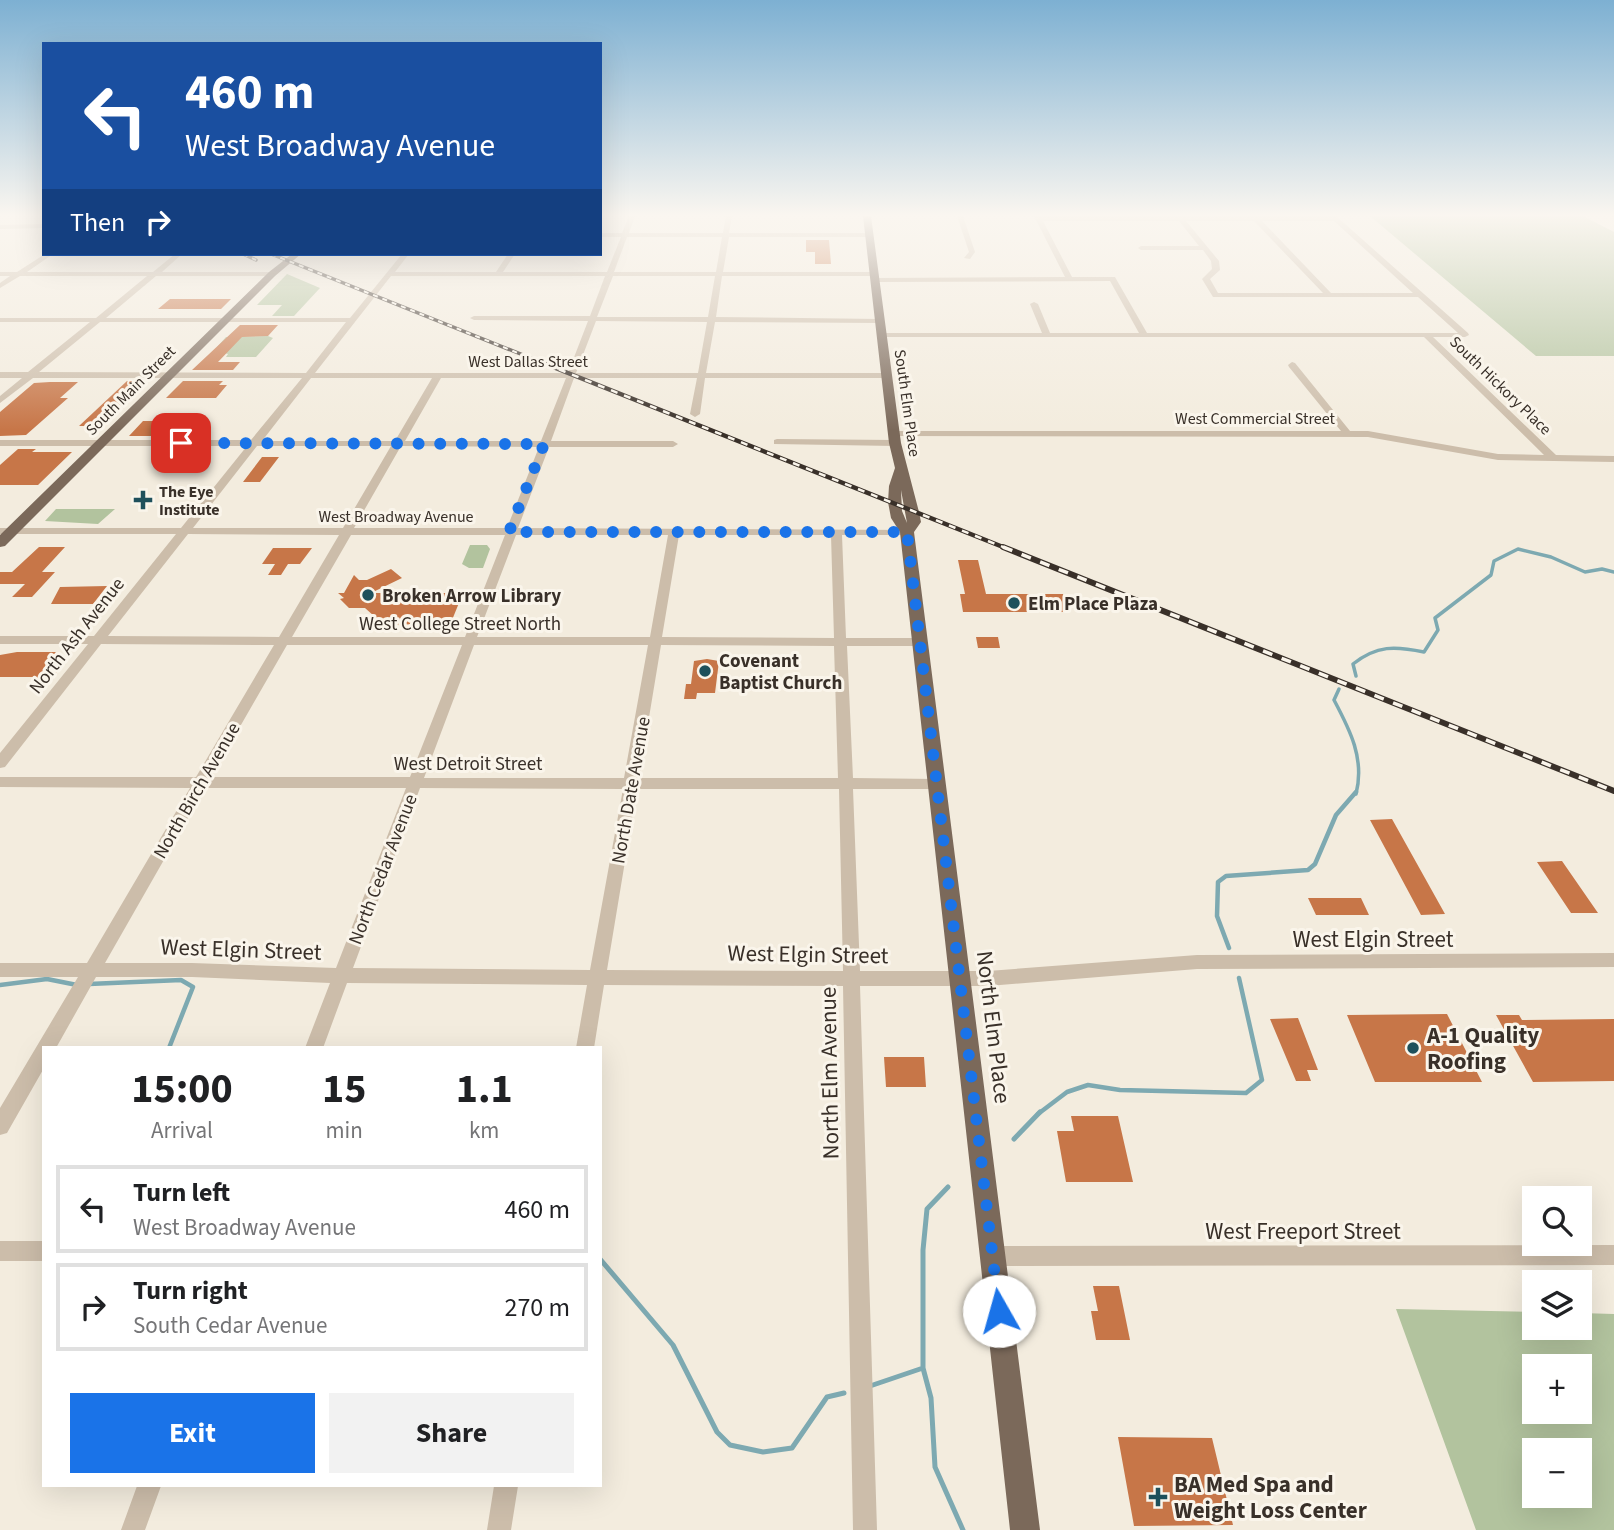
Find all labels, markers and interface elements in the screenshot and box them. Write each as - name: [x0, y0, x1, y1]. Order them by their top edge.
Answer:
- text: 460 m: [185, 58, 314, 128]
- icon: left: [70, 70, 161, 161]
- text: West Broadway Avenue: [185, 123, 495, 169]
- icon: right: [139, 203, 177, 241]
- text: Then: [70, 204, 125, 241]
- street label: South Hickory Place: [1444, 331, 1556, 440]
- street label: South Main Street: [81, 340, 181, 441]
- street label: South Elm Place: [889, 348, 925, 458]
- street label: West Dallas Street: [468, 351, 588, 373]
- street label: West Commercial Street: [1175, 408, 1335, 430]
- pin: [151, 413, 211, 473]
- icon: arrive: [162, 424, 200, 462]
- place label: The Eye Institute: [159, 481, 220, 521]
- marker: The Eye Institute: [133, 490, 153, 510]
- street label: West Broadway Avenue: [318, 506, 474, 528]
- street label: North Ash Avenue: [23, 572, 131, 700]
- place label: Broken Arrow Library: [382, 583, 561, 610]
- marker: Broken Arrow Library: [360, 587, 376, 603]
- place label: Elm Place Plaza: [1028, 591, 1158, 618]
- marker: Elm Place Plaza: [1006, 595, 1022, 611]
- street label: West College Street North: [359, 611, 561, 638]
- place label: Covenant Baptist Church: [719, 648, 842, 697]
- marker: Covenant Baptist Church: [697, 663, 713, 679]
- street label: North Date Avenue: [605, 715, 658, 866]
- street label: North Birch Avenue: [147, 718, 247, 864]
- street label: West Detroit Street: [394, 751, 543, 778]
- street label: North Cedar Avenue: [342, 790, 425, 949]
- street label: West Elgin Street: [1292, 923, 1454, 956]
- street label: West Elgin Street: [160, 930, 322, 969]
- street label: West Elgin Street: [727, 937, 889, 972]
- street label: North Elm Place: [968, 949, 1019, 1105]
- street label: North Elm Avenue: [811, 986, 848, 1160]
- place label: A-1 Quality Roofing: [1426, 1019, 1539, 1078]
- marker: A-1 Quality Roofing: [1405, 1040, 1421, 1056]
- text: 15:00: [131, 1059, 233, 1119]
- text: 15: [322, 1059, 366, 1119]
- text: 1.1: [456, 1059, 513, 1119]
- text: Arrival: [151, 1114, 213, 1147]
- text: min: [326, 1114, 363, 1147]
- text: km: [469, 1114, 499, 1147]
- text: Turn left: [133, 1174, 230, 1211]
- map controls: [1522, 1186, 1592, 1508]
- button: search: [1522, 1186, 1592, 1256]
- icon: left: [74, 1190, 112, 1228]
- text: 460 m: [504, 1191, 570, 1228]
- text: West Broadway Avenue: [133, 1211, 356, 1244]
- street label: West Freeport Street: [1205, 1215, 1401, 1248]
- button: layers: [1522, 1270, 1592, 1340]
- text: Turn right: [133, 1272, 248, 1309]
- position arrow: [962, 1274, 1036, 1348]
- icon: right: [74, 1288, 112, 1326]
- text: 270 m: [504, 1289, 570, 1326]
- text: South Cedar Avenue: [133, 1309, 328, 1342]
- button: +: [1522, 1354, 1592, 1424]
- button: Exit: [70, 1393, 315, 1473]
- button: Share: [329, 1393, 574, 1473]
- button: −: [1522, 1438, 1592, 1508]
- place label: BA Med Spa and Weight Loss Center: [1174, 1468, 1368, 1527]
- marker: BA Med Spa and Weight Loss Center: [1148, 1487, 1168, 1507]

